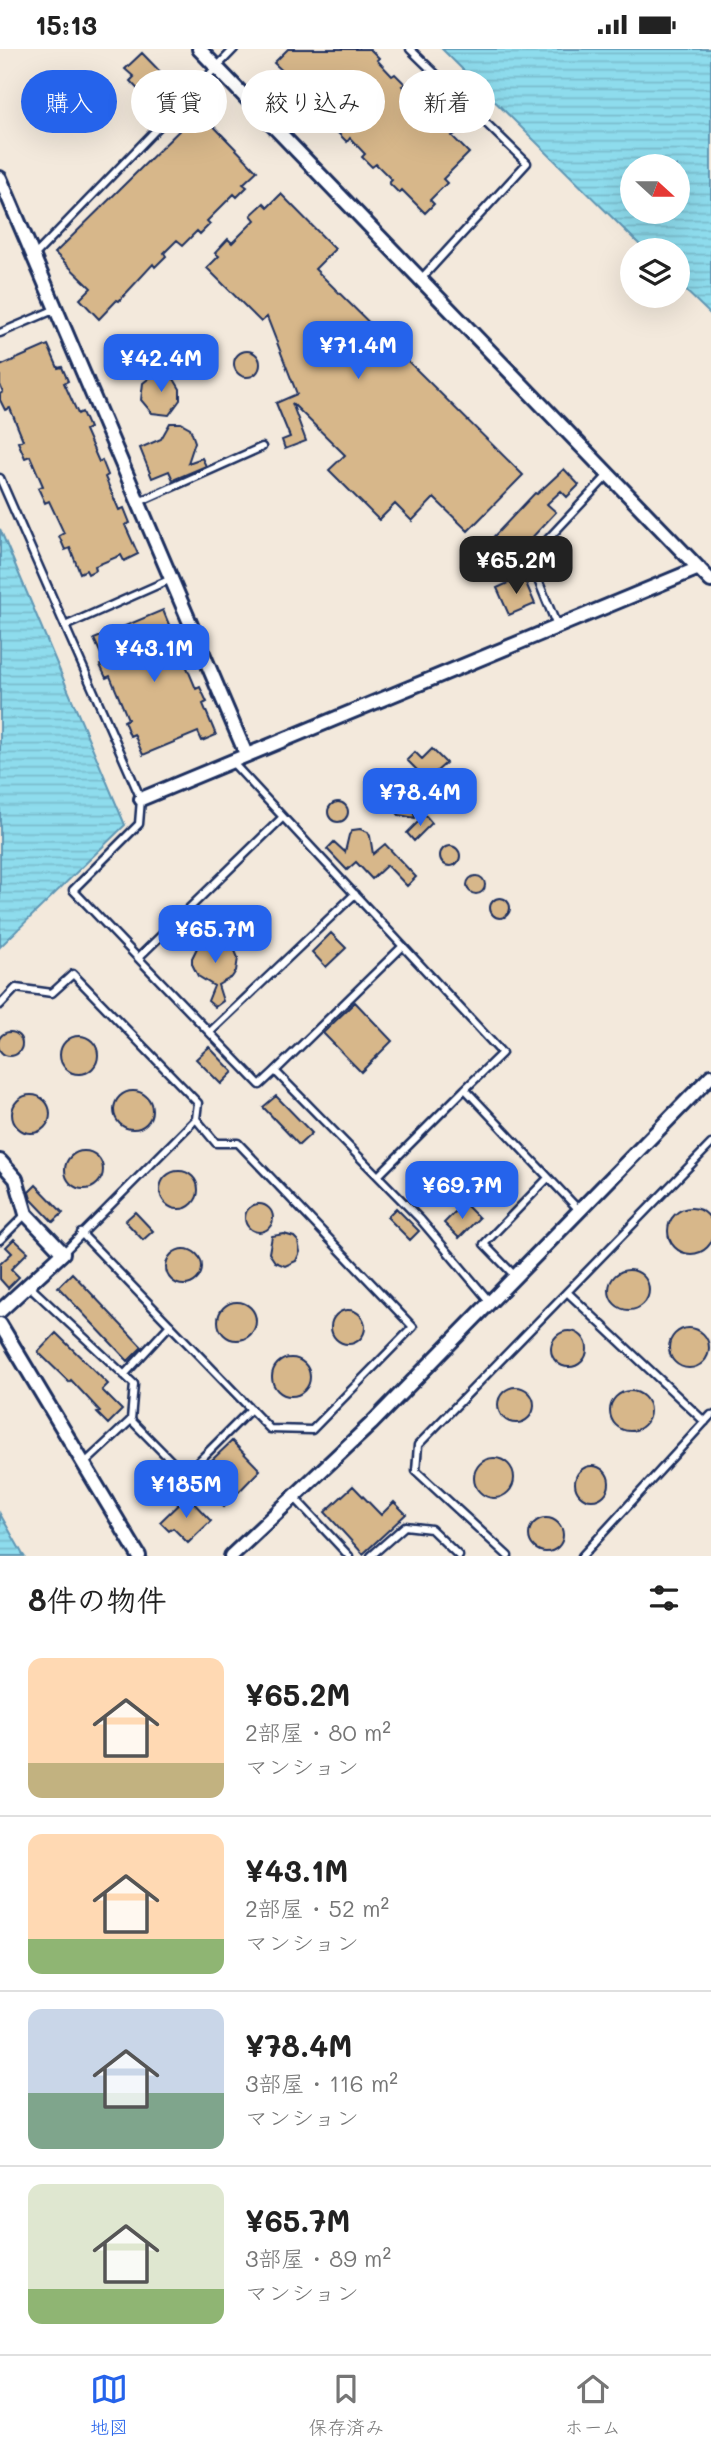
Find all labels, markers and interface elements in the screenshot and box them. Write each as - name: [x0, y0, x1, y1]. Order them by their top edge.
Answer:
- text: 15:13: [35, 8, 97, 42]
- chip: 購入: [21, 70, 117, 133]
- chip: 賃貸: [131, 70, 227, 133]
- chip: 絞り込み: [241, 70, 385, 133]
- chip: 新着: [399, 70, 495, 133]
- north arrow: [620, 154, 690, 224]
- map controls: [620, 154, 690, 308]
- button: layers: [620, 238, 690, 308]
- pin: ¥71.4M: [301, 321, 415, 381]
- text: ¥71.4M: [319, 329, 397, 359]
- pin: ¥42.4M: [104, 335, 218, 394]
- text: ¥42.4M: [120, 342, 202, 372]
- pin: ¥65.2M: [459, 537, 573, 596]
- text: ¥65.2M: [476, 544, 556, 574]
- pin: ¥43.1M: [97, 625, 211, 684]
- text: ¥43.1M: [114, 632, 194, 662]
- pin: ¥78.4M: [363, 769, 477, 828]
- text: ¥78.4M: [379, 776, 461, 806]
- pin: ¥65.7M: [158, 905, 272, 965]
- text: ¥65.7M: [175, 913, 255, 943]
- pin: ¥69.7M: [405, 1161, 519, 1221]
- text: ¥69.7M: [421, 1169, 503, 1199]
- pin: ¥185M: [137, 1461, 235, 1520]
- text: ¥185M: [150, 1468, 222, 1498]
- text: 8件の物件: [28, 1579, 167, 1619]
- icon: filters: [645, 1579, 683, 1617]
- text: ¥65.2M: [245, 1674, 351, 1714]
- icon: home: [84, 1686, 168, 1770]
- text: 2部屋 · 80 m²: [245, 1717, 391, 1747]
- text: マンション: [245, 1751, 359, 1781]
- text: ¥43.1M: [245, 1850, 348, 1890]
- icon: home: [84, 1862, 168, 1946]
- text: 2部屋 · 52 m²: [245, 1893, 389, 1923]
- text: マンション: [245, 1927, 359, 1957]
- text: ¥78.4M: [245, 2025, 353, 2065]
- icon: home: [84, 2037, 168, 2121]
- text: 3部屋 · 116 m²: [245, 2068, 398, 2098]
- text: マンション: [245, 2102, 359, 2132]
- text: ¥65.7M: [245, 2200, 351, 2240]
- icon: home: [84, 2212, 168, 2296]
- text: 3部屋 · 89 m²: [245, 2243, 391, 2273]
- text: マンション: [245, 2277, 359, 2307]
- tab: 地図: [90, 2370, 128, 2439]
- tab: 保存済み: [308, 2370, 384, 2439]
- tab: ホーム: [565, 2370, 621, 2439]

